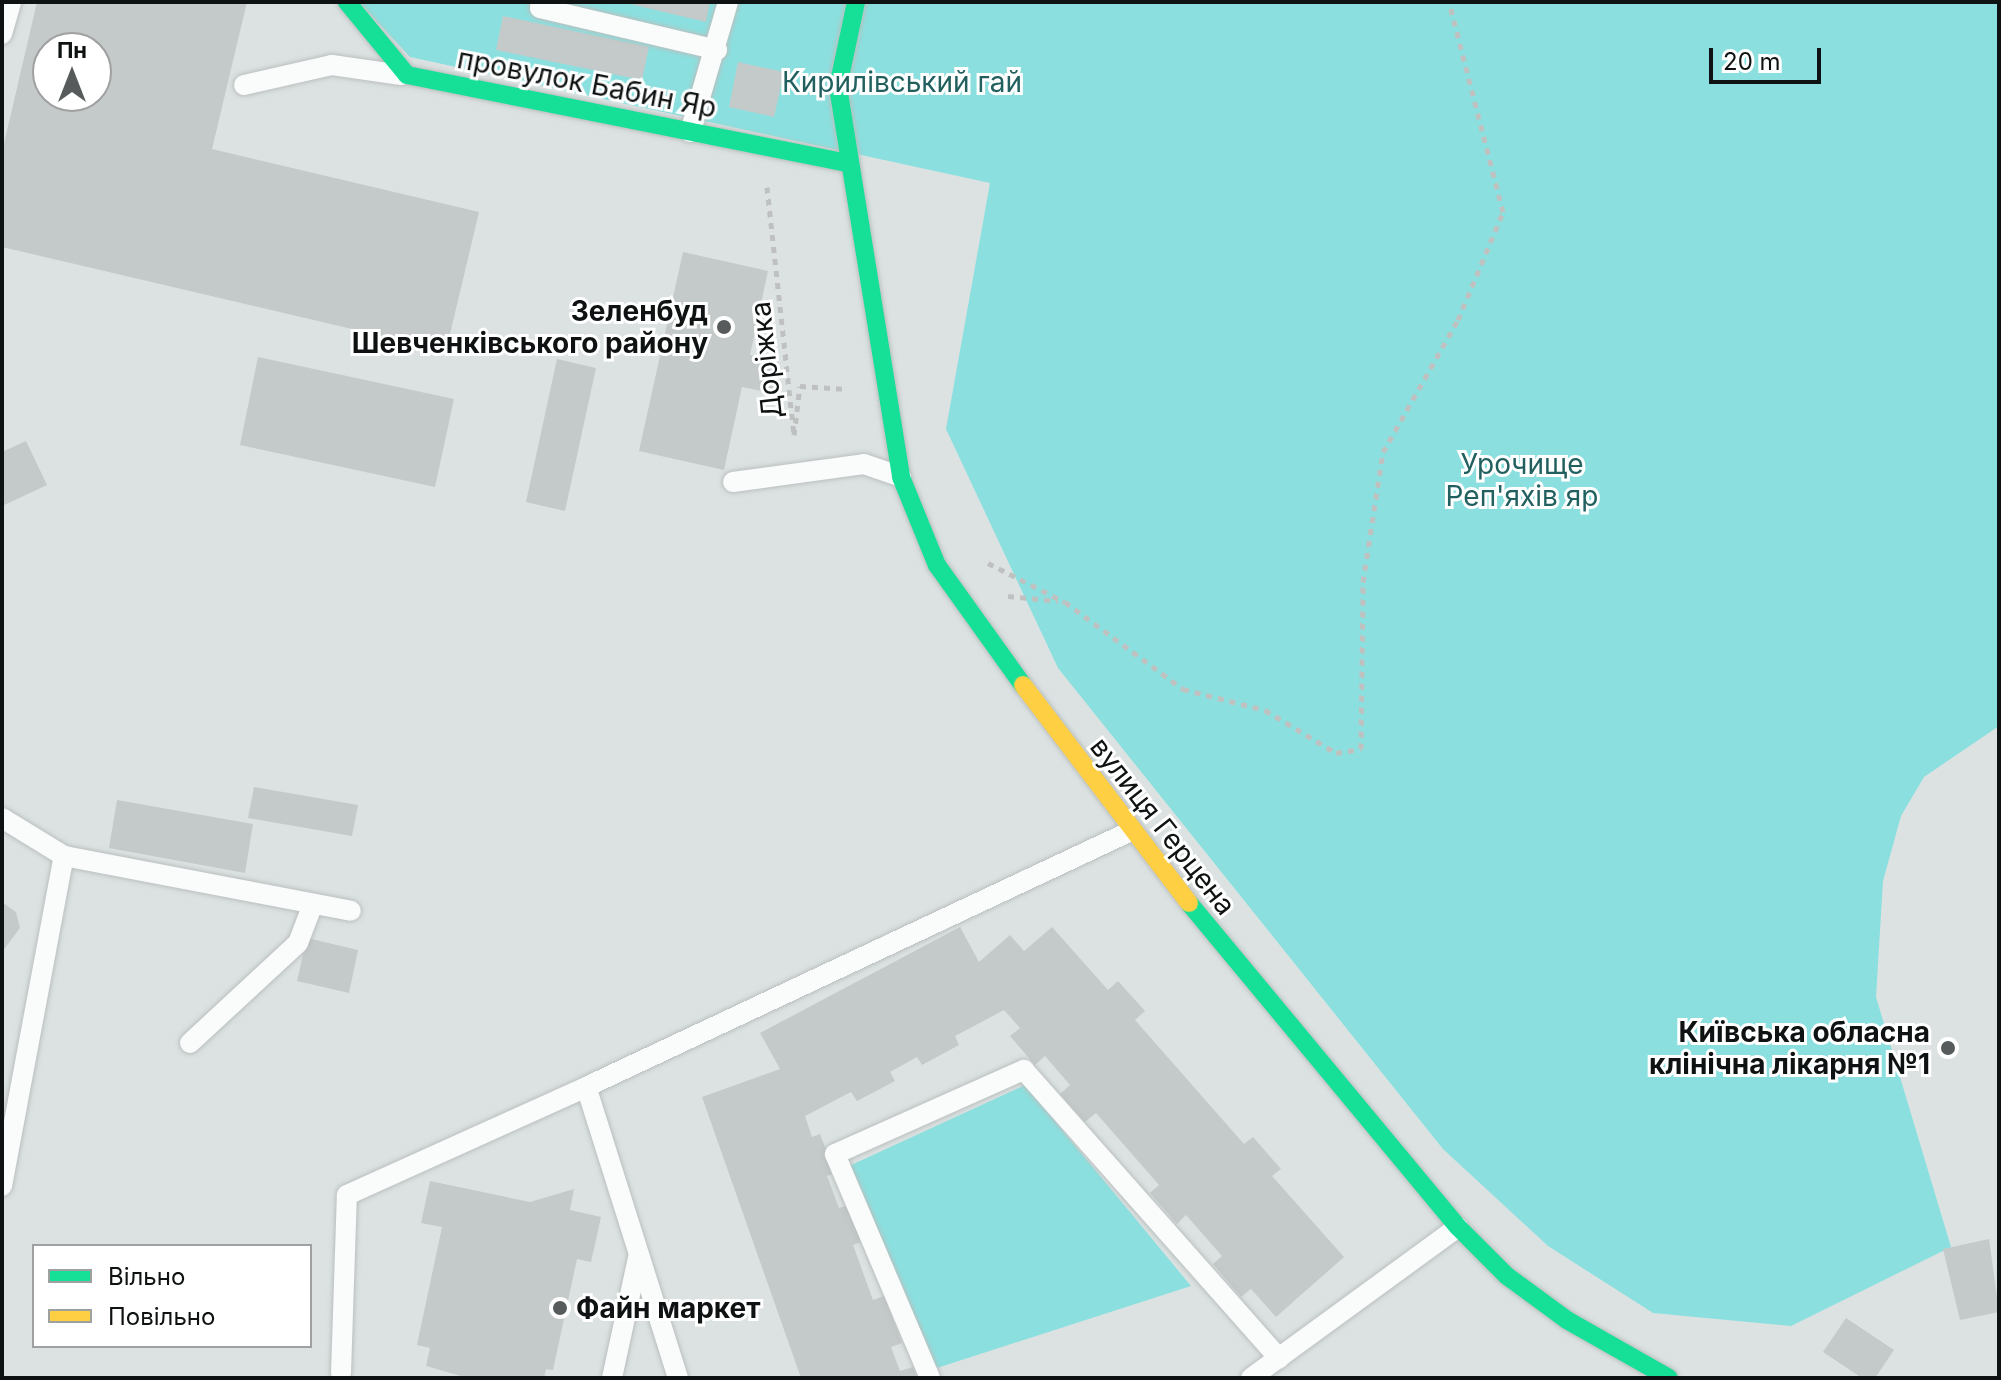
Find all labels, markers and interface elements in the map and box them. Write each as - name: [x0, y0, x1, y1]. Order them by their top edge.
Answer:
- north arrow: [32, 32, 112, 112]
- scale bar: [1713, 32, 1825, 82]
- text: Пн: [57, 37, 87, 63]
- street label: провулок Бабин Яр: [455, 41, 719, 125]
- text: 20 m: [1723, 47, 1781, 76]
- park label: Кирилівський гай: [782, 65, 1022, 99]
- place label: Зеленбуд Шевченківського району: [352, 294, 708, 360]
- street label: Доріжка: [743, 300, 789, 420]
- marker: Зеленбуд Шевченківського району: [715, 318, 733, 336]
- park label: Урочище Реп'яхів яр: [1446, 447, 1598, 513]
- street label: вулиця Герцена: [1083, 731, 1243, 921]
- place label: Київська обласна клінічна лікарня №1: [1649, 1015, 1930, 1081]
- marker: Київська обласна клінічна лікарня №1: [1937, 1037, 1959, 1059]
- legend: [32, 1244, 312, 1348]
- text: Вільно: [108, 1262, 185, 1291]
- place label: Файн маркет: [576, 1291, 760, 1325]
- marker: Файн маркет: [551, 1299, 569, 1317]
- text: Повільно: [108, 1302, 215, 1331]

